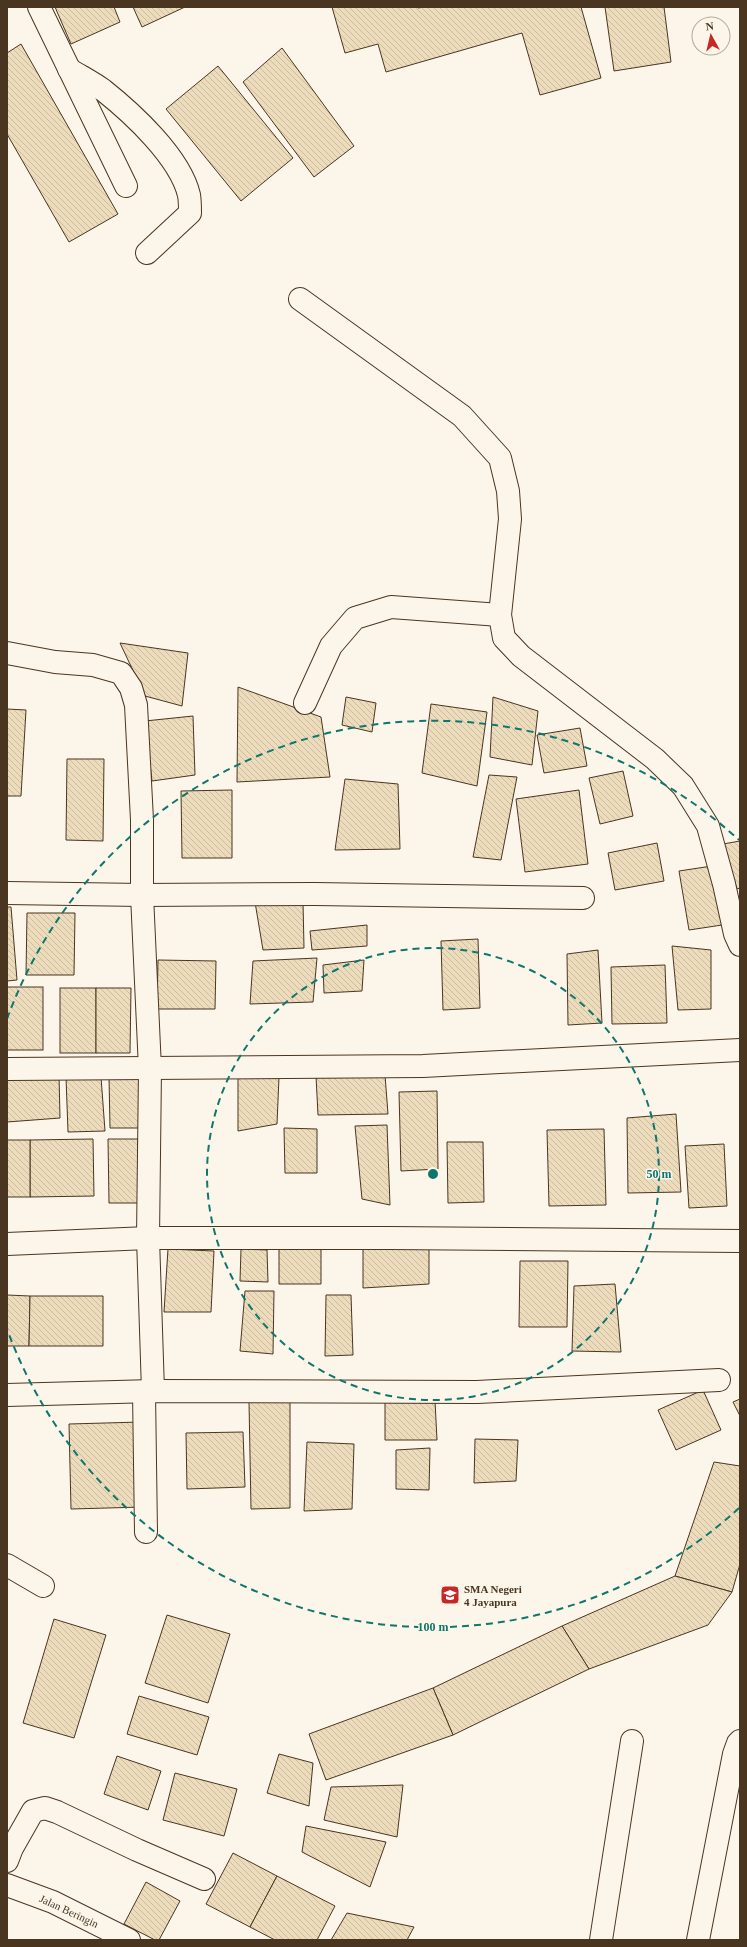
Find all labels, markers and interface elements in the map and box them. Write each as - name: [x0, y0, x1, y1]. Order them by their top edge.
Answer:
- north arrow: [691, 16, 731, 56]
- text: N: [705, 20, 714, 33]
- centre of rings: [426, 1167, 440, 1181]
- text: 50 m: [647, 1167, 672, 1181]
- place label: SMA Negeri 4 Jayapura: [464, 1583, 522, 1608]
- school or university icon: SMA Negeri 4 Jayapura: [439, 1584, 461, 1606]
- text: 100 m: [418, 1620, 449, 1634]
- street label: Jalan Beringin: [38, 1892, 101, 1930]

